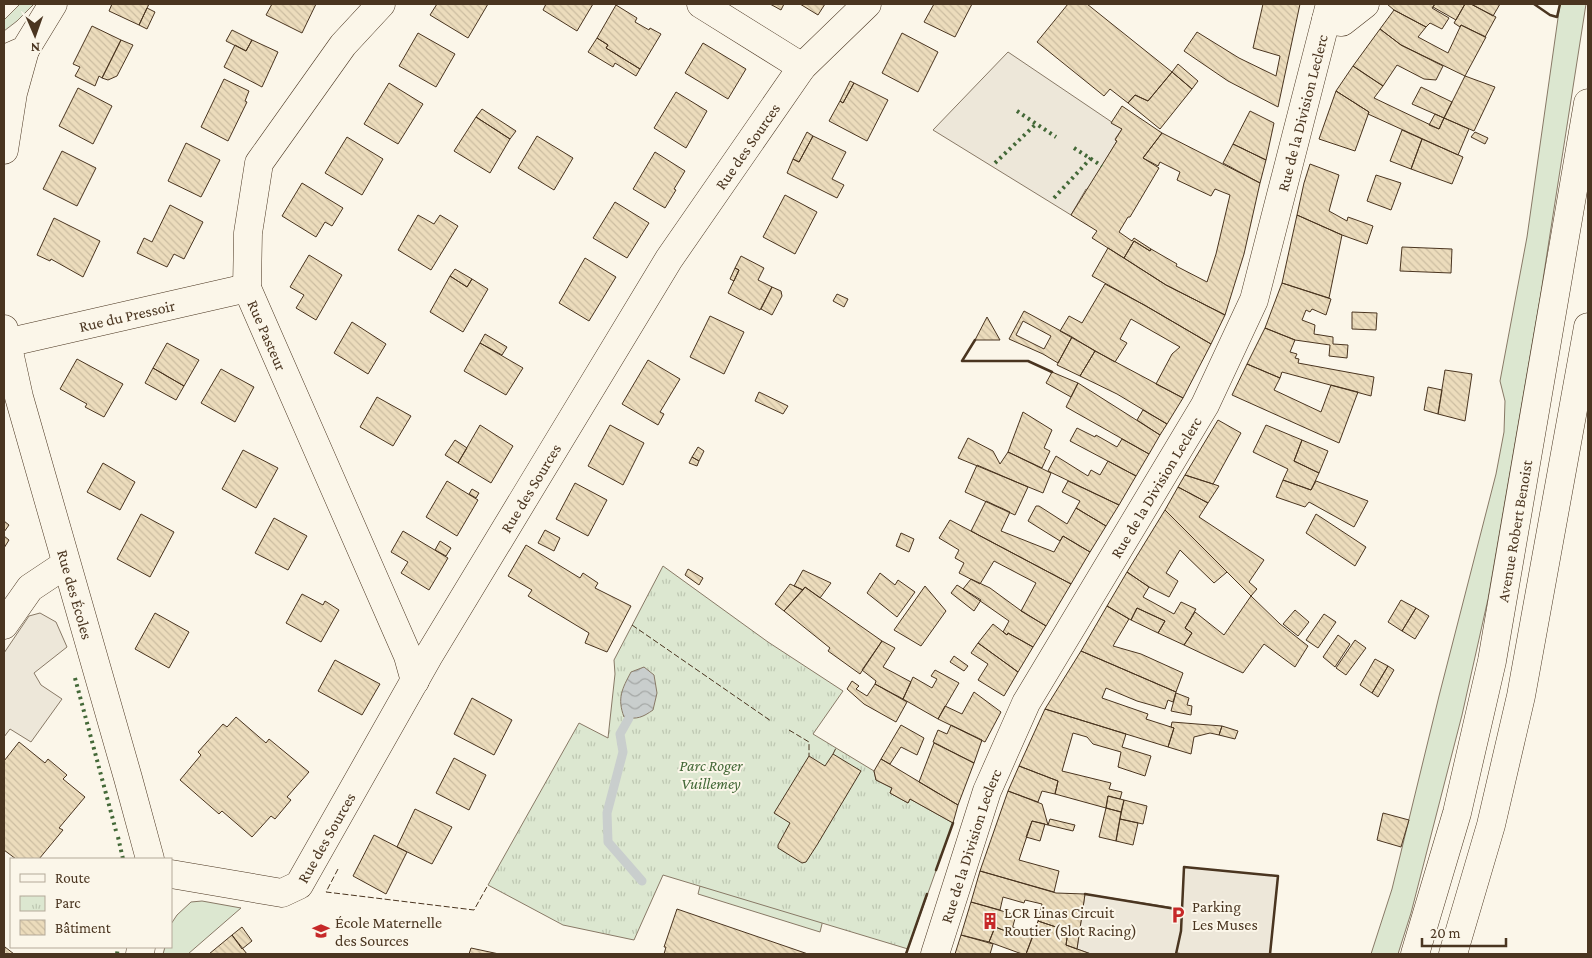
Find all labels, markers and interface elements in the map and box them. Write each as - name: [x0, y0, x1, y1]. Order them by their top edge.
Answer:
- north arrow: [10, 10, 60, 60]
- street label: Rue de la Division Leclerc: [1274, 32, 1330, 193]
- text: N: [30, 40, 41, 56]
- street label: Rue des Sources: [711, 100, 783, 192]
- street label: Rue du Pressoir: [77, 296, 177, 335]
- street label: Rue Pasteur: [245, 297, 291, 373]
- street label: Rue de la Division Leclerc: [1107, 413, 1205, 561]
- street label: Rue des Sources: [497, 440, 564, 536]
- street label: Avenue Robert Benoist: [1494, 458, 1535, 603]
- street label: Rue des Écoles: [55, 548, 96, 641]
- park label: Parc Roger Vuillemey: [679, 757, 743, 793]
- street label: Rue de la Division Leclerc: [937, 766, 1004, 925]
- street label: Rue des Sources: [294, 789, 358, 886]
- legend: [10, 858, 172, 948]
- text: Route: [55, 870, 90, 886]
- text: Parc: [55, 895, 81, 911]
- place label: Parking Les Muses: [1192, 898, 1258, 933]
- place label: LCR Linas Circuit Routier (Slot Racing): [1004, 904, 1137, 940]
- parking icon: Parking Les Muses: [1168, 905, 1188, 925]
- building icon: LCR Linas Circuit Routier (Slot Racing): [980, 911, 1000, 931]
- place label: École Maternelle des Sources: [335, 914, 442, 949]
- scale bar: [1422, 916, 1506, 948]
- text: Bâtiment: [55, 920, 112, 936]
- school or university icon: École Maternelle des Sources: [311, 921, 331, 941]
- text: 20 m: [1430, 925, 1461, 941]

